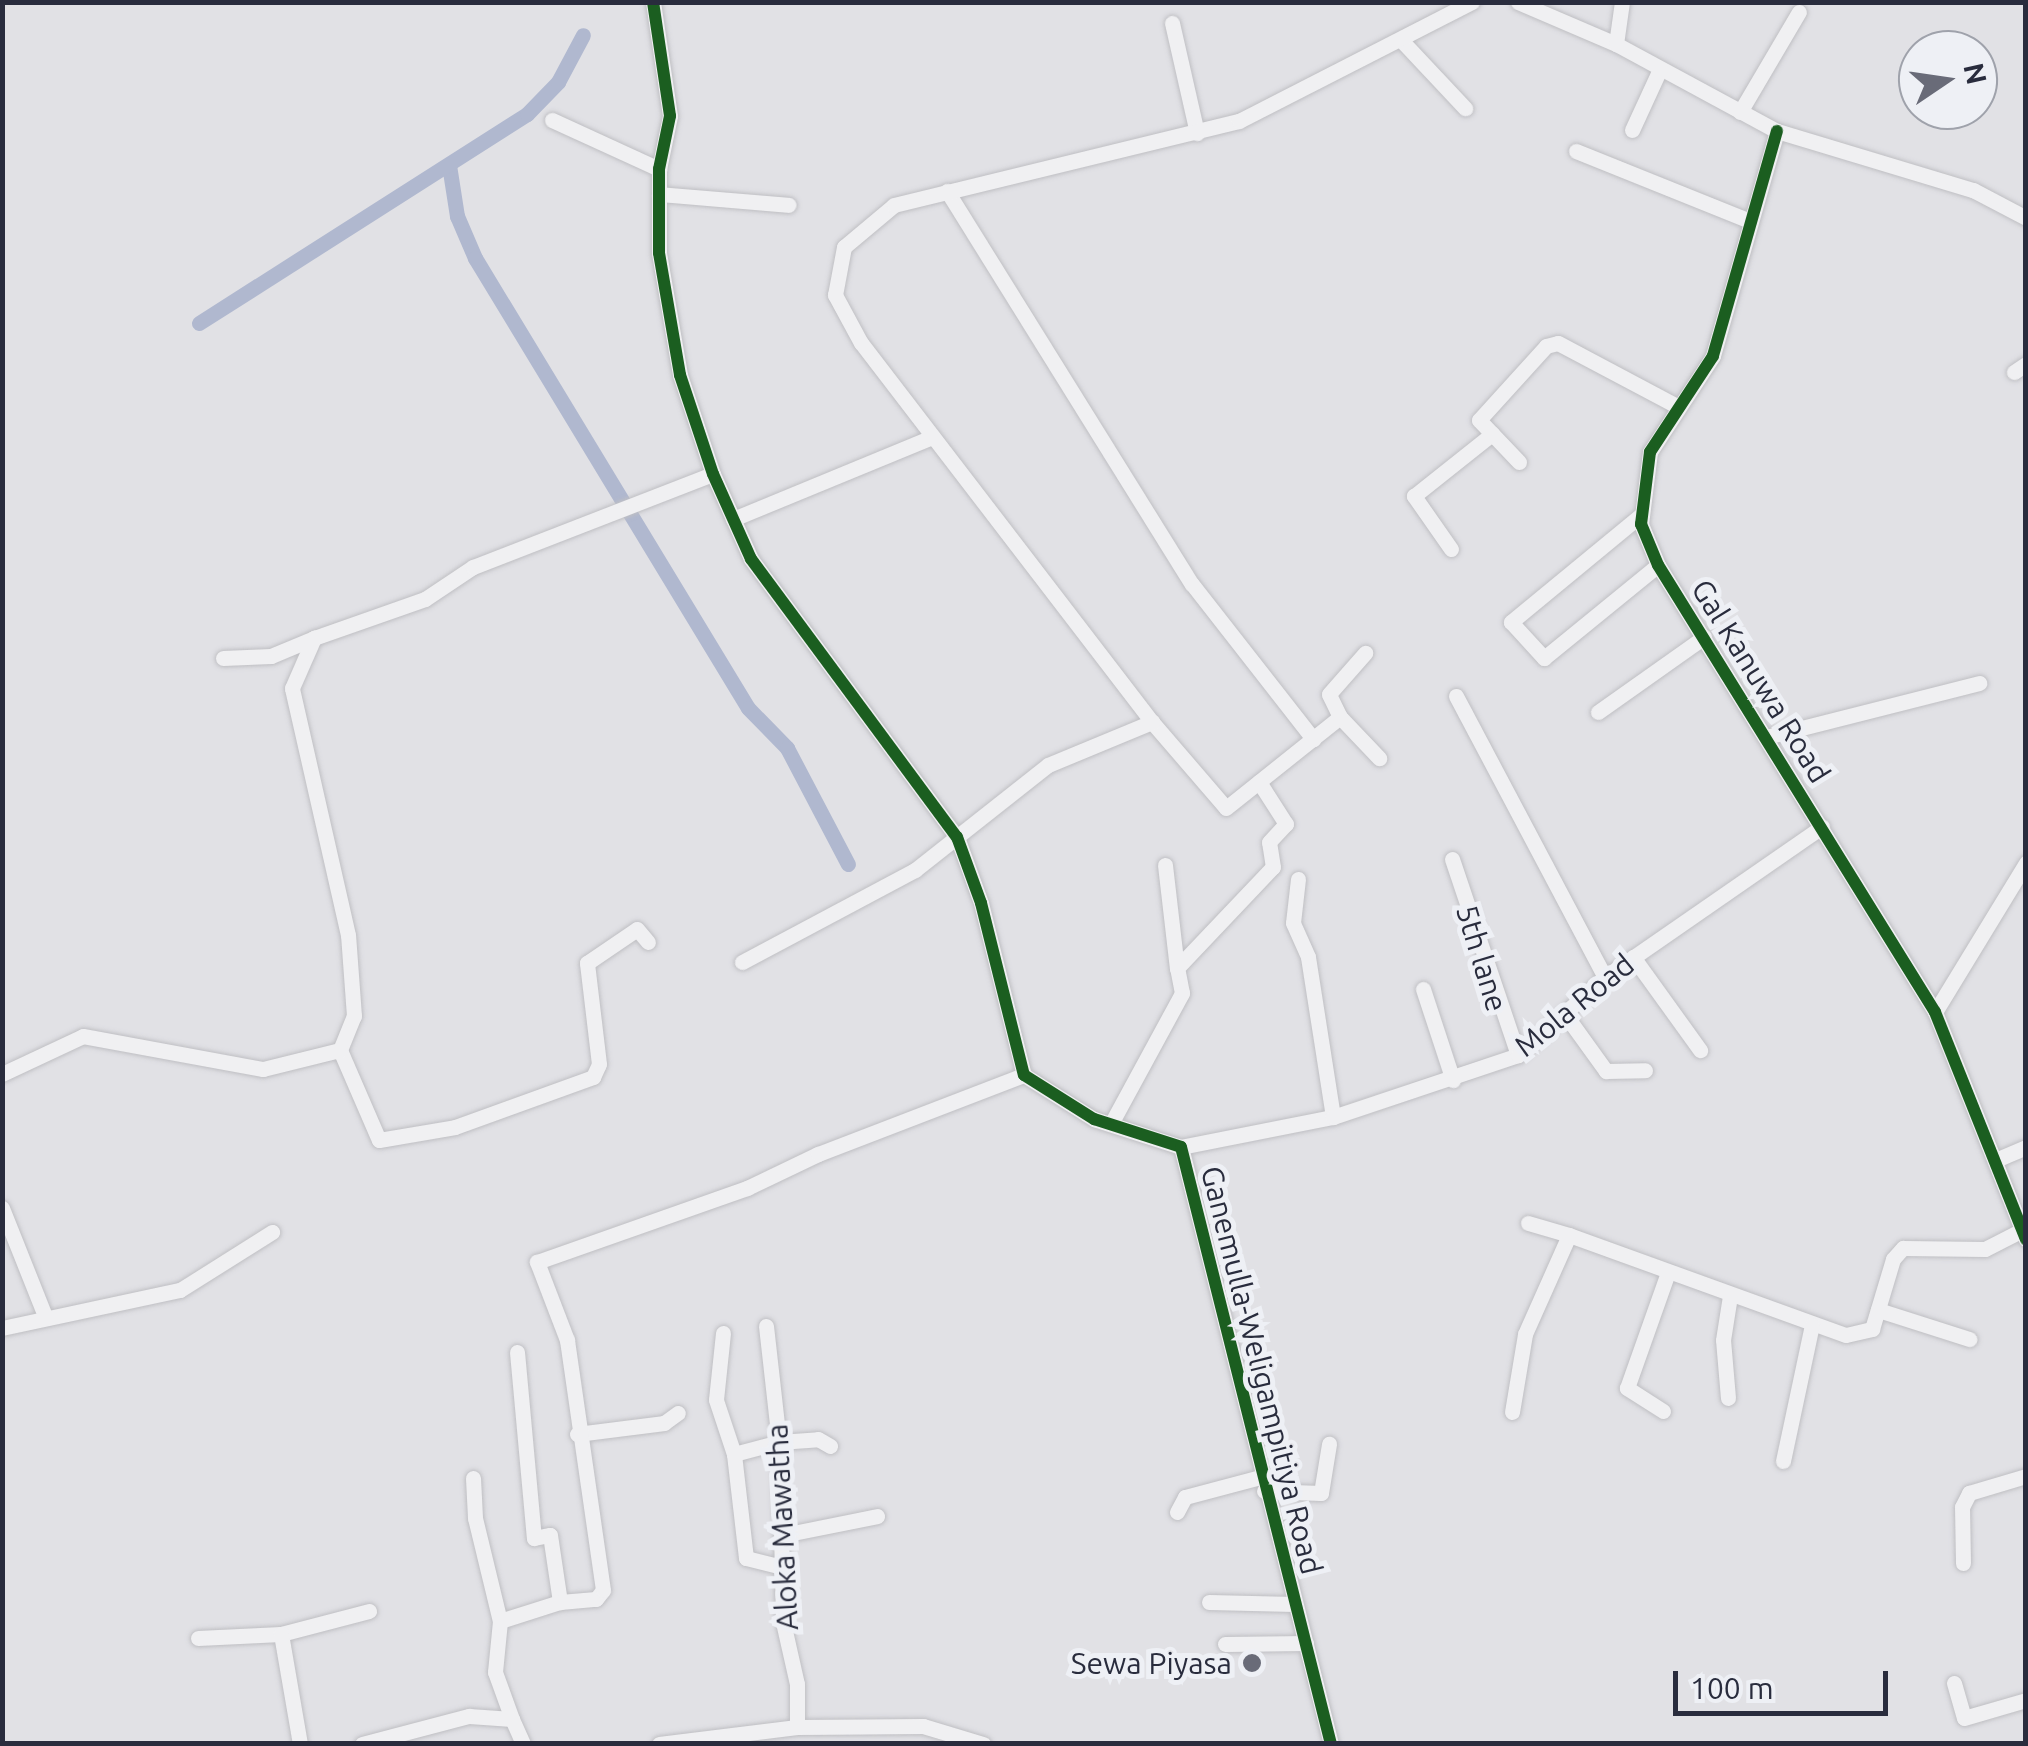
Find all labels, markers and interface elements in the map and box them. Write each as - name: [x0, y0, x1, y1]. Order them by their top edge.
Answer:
- north arrow: [1898, 30, 1998, 130]
- text: N: [1958, 60, 1993, 87]
- street label: Gal Kanuwa Road: [1684, 573, 1838, 789]
- street label: 5th lane: [1449, 900, 1515, 1016]
- street label: Mola Road: [1507, 946, 1641, 1064]
- street label: Ganemulla-Weligampitiya Road: [1194, 1162, 1330, 1578]
- street label: Aloka Mawatha: [759, 1423, 805, 1631]
- place label: Sewa Piyasa: [1071, 1645, 1232, 1681]
- scale bar: [1678, 1651, 1893, 1713]
- marker: Sewa Piyasa: [1241, 1652, 1263, 1674]
- text: 100 m: [1690, 1671, 1774, 1705]

